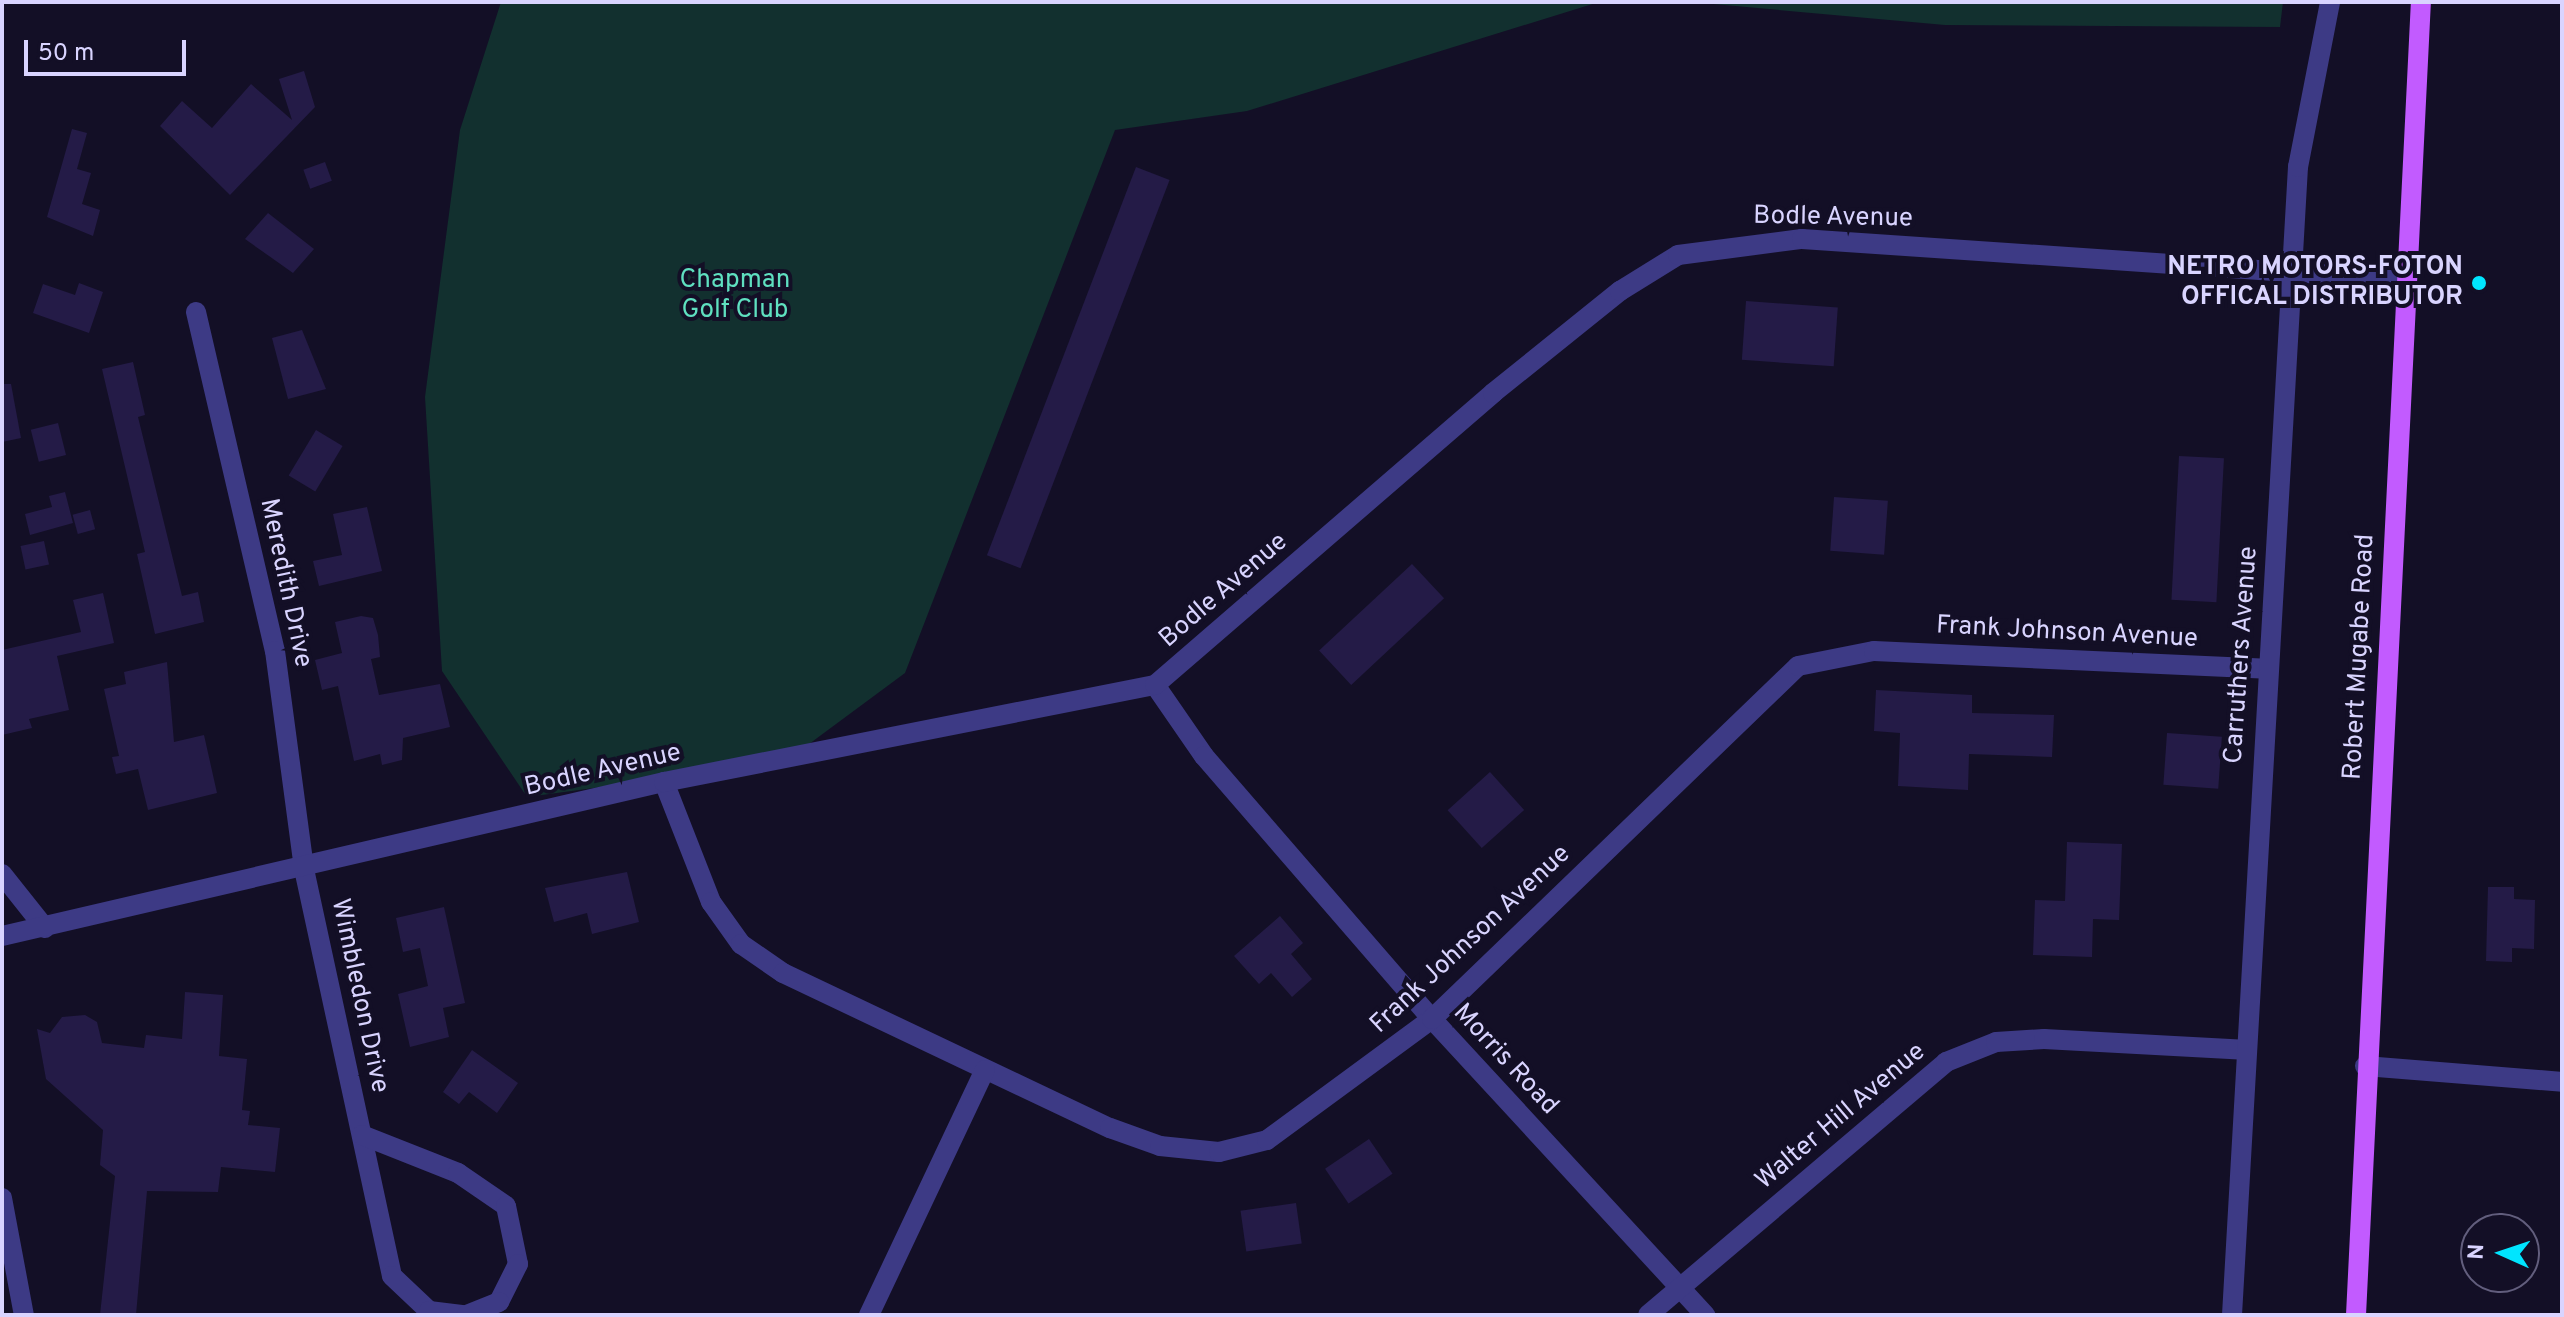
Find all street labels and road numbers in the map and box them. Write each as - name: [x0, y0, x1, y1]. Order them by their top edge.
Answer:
- street label: Bodle Avenue: [1752, 201, 1914, 235]
- street label: Meredith Drive: [252, 496, 318, 670]
- street label: Bodle Avenue: [1153, 527, 1295, 655]
- street label: Robert Mugabe Road: [2338, 533, 2382, 781]
- street label: Carruthers Avenue: [2219, 545, 2265, 765]
- street label: Frank Johnson Avenue: [1935, 611, 2199, 655]
- street label: Bodle Avenue: [521, 738, 685, 804]
- street label: Frank Johnson Avenue: [1364, 839, 1578, 1041]
- street label: Wimbledon Drive: [323, 896, 395, 1096]
- street label: Morris Road: [1446, 998, 1564, 1122]
- street label: Walter Hill Avenue: [1749, 1037, 1933, 1197]

